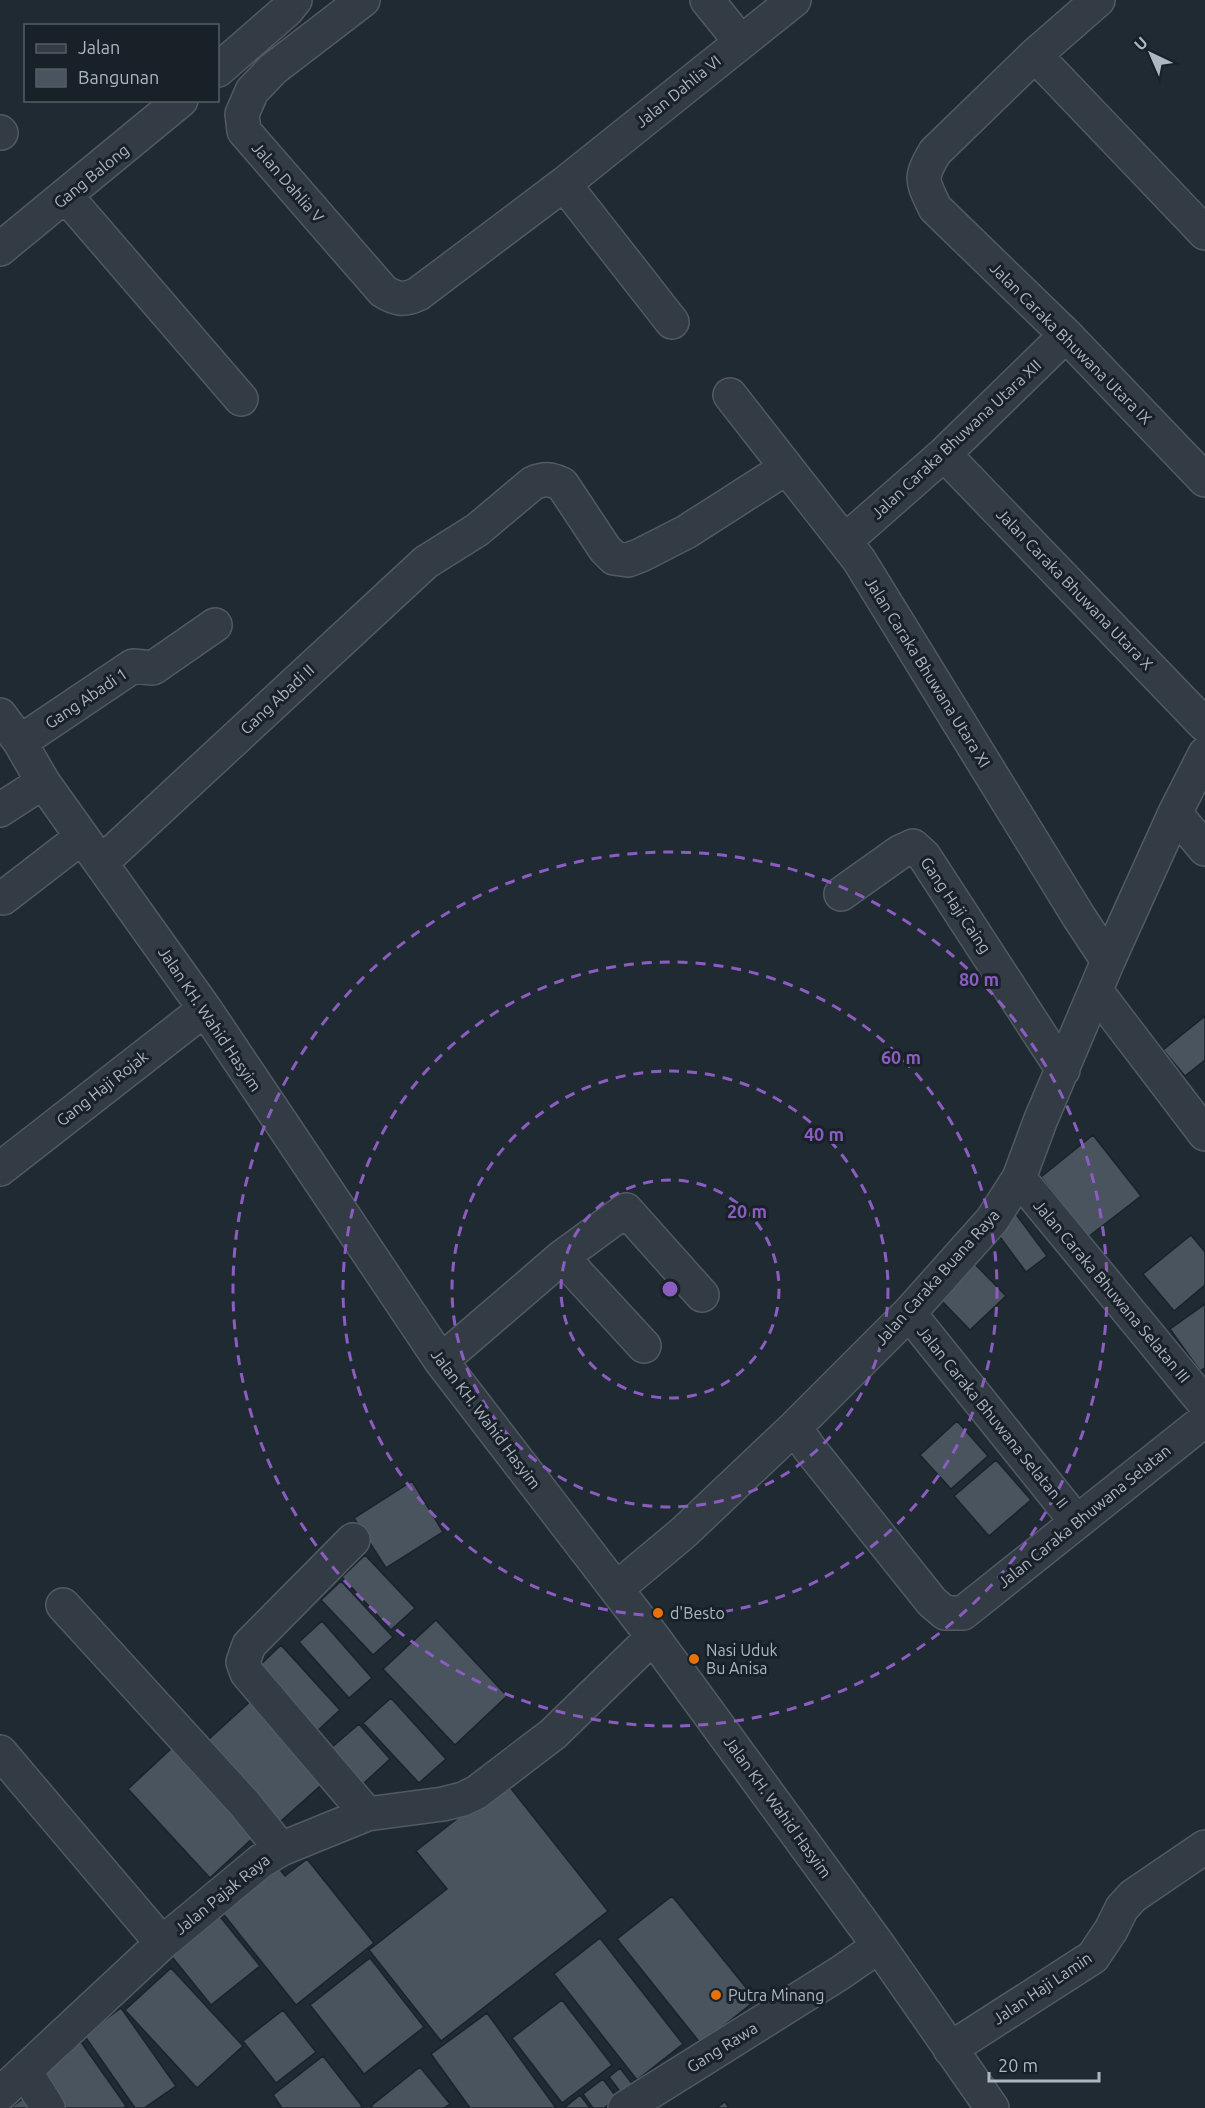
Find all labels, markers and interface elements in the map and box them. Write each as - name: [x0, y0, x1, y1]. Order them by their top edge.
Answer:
- legend: [24, 24, 219, 102]
- north arrow: [1121, 24, 1181, 84]
- text: U: [1130, 33, 1151, 54]
- text: Jalan: [78, 37, 120, 57]
- street label: Jalan Dahlia VI: [632, 51, 724, 131]
- text: Bangunan: [78, 67, 159, 87]
- street label: Jalan Dahlia V: [248, 138, 328, 226]
- street label: Gang Balong: [50, 140, 132, 212]
- street label: Jalan Caraka Bhuwana Utara IX: [987, 259, 1156, 428]
- street label: Jalan Caraka Bhuwana Utara XII: [868, 356, 1044, 522]
- street label: Jalan Caraka Bhuwana Utara X: [993, 505, 1157, 673]
- street label: Jalan Caraka Bhuwana Utara XI: [862, 574, 994, 770]
- street label: Gang Abadi II: [237, 660, 317, 738]
- street label: Gang Abadi 1: [42, 664, 130, 732]
- street label: Gang Haji Caing: [917, 854, 995, 956]
- street label: Jalan KH. Wahid Hasyim: [155, 943, 265, 1095]
- text: 80 m: [959, 969, 999, 989]
- street label: Gang Haji Rojak: [53, 1047, 151, 1129]
- text: 60 m: [881, 1047, 921, 1067]
- text: 40 m: [804, 1124, 844, 1144]
- street label: Jalan Caraka Bhuwana Selatan III: [1030, 1196, 1194, 1386]
- text: 20 m: [727, 1201, 767, 1221]
- street label: Jalan Caraka Buana Raya: [871, 1205, 1003, 1349]
- centre of rings: [660, 1279, 680, 1299]
- street label: Jalan Caraka Bhuwana Selatan II: [914, 1322, 1072, 1512]
- street label: Jalan KH. Wahid Hasyim: [428, 1346, 544, 1492]
- street label: Jalan Caraka Bhuwana Selatan: [994, 1441, 1174, 1591]
- place label: d'Besto: [670, 1604, 725, 1622]
- marker: d'Besto: [651, 1606, 665, 1620]
- place label: Nasi Uduk Bu Anisa: [706, 1641, 778, 1677]
- marker: Nasi Uduk Bu Anisa: [687, 1652, 701, 1666]
- street label: Jalan KH. Wahid Hasyim: [721, 1733, 835, 1881]
- street label: Jalan Pajak Raya: [171, 1850, 273, 1938]
- street label: Jalan Haji Lamin: [989, 1948, 1095, 2028]
- place label: Putra Minang: [728, 1986, 824, 2004]
- marker: Putra Minang: [709, 1988, 723, 2002]
- street label: Gang Rawa: [683, 2018, 761, 2076]
- scale bar: [989, 2045, 1098, 2083]
- text: 20 m: [998, 2055, 1038, 2075]

